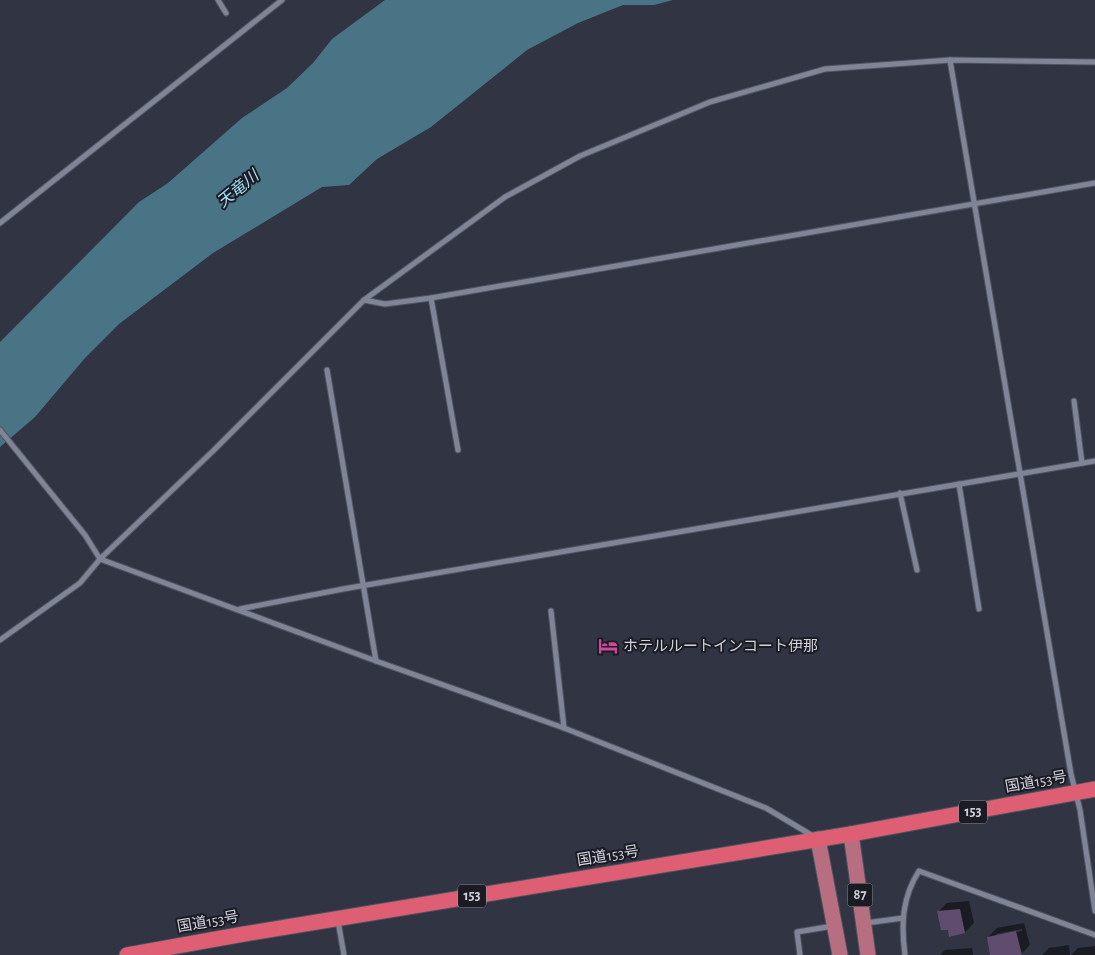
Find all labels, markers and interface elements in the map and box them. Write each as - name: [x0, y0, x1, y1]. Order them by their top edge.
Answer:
- water label: 天竜川: [214, 166, 263, 210]
- hotel icon: ホテルルートインコート伊那: [597, 635, 619, 657]
- place label: ホテルルートインコート伊那: [623, 638, 818, 654]
- street label: 国道153号: [1004, 768, 1068, 795]
- road number: 153: [959, 800, 987, 824]
- street label: 国道153号: [576, 843, 640, 868]
- road number: 153: [458, 884, 486, 908]
- road number: 87: [848, 884, 872, 906]
- street label: 国道153号: [176, 908, 240, 935]

